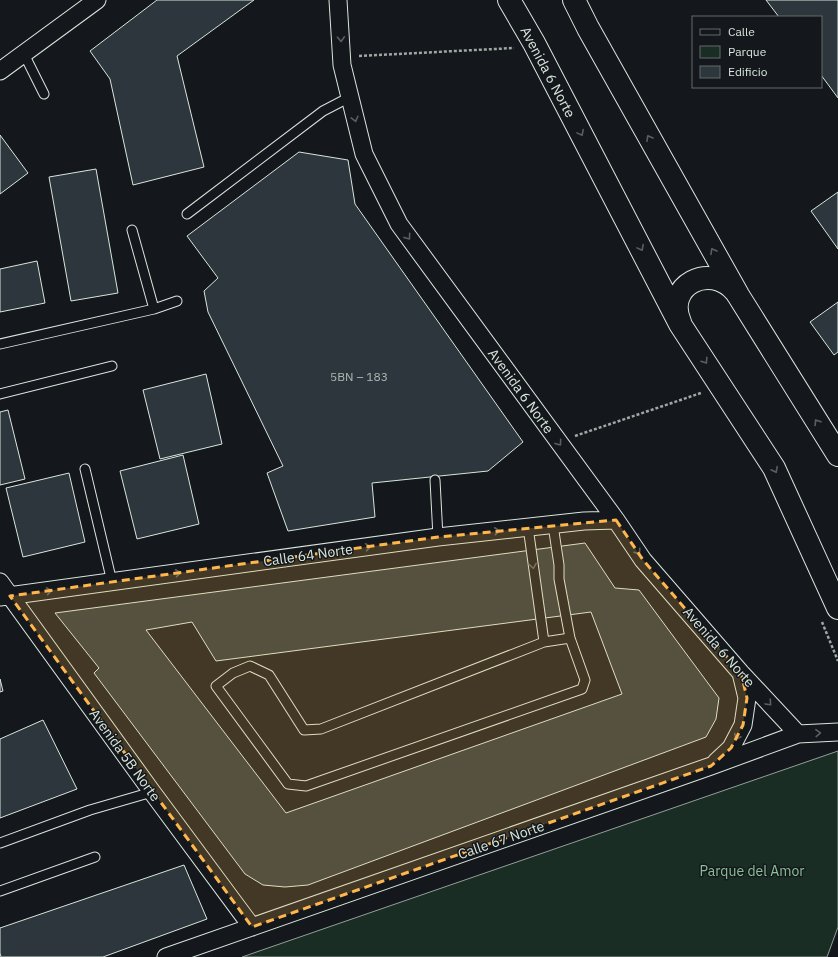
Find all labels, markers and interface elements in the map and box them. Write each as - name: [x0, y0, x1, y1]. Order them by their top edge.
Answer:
- legend: [692, 16, 822, 88]
- street label: Avenida 6 Norte: [516, 23, 580, 121]
- text: Calle: [728, 24, 755, 39]
- one-way arrow: [336, 36, 345, 42]
- text: Parque: [728, 44, 767, 59]
- text: Edificio: [728, 64, 768, 79]
- one-way arrow: [350, 115, 359, 122]
- one-way arrow: [576, 129, 583, 136]
- one-way arrow: [647, 135, 654, 142]
- one-way arrow: [403, 232, 410, 239]
- one-way arrow: [636, 244, 644, 251]
- one-way arrow: [711, 248, 718, 255]
- street label: Avenida 6 Norte: [484, 345, 558, 437]
- one-way arrow: [700, 357, 707, 364]
- house number: 5BN – 183: [330, 369, 388, 384]
- one-way arrow: [815, 419, 822, 426]
- one-way arrow: [555, 439, 562, 446]
- one-way arrow: [770, 466, 778, 474]
- one-way arrow: [494, 526, 500, 535]
- street label: Calle 64 Norte: [262, 540, 354, 570]
- one-way arrow: [365, 543, 371, 552]
- one-way arrow: [633, 548, 640, 555]
- one-way arrow: [528, 563, 537, 569]
- one-way arrow: [175, 569, 181, 578]
- one-way arrow: [46, 586, 52, 595]
- street label: Avenida 6 Norte: [679, 603, 759, 691]
- one-way arrow: [764, 698, 772, 706]
- street label: Avenida 5B Norte: [85, 705, 165, 805]
- one-way arrow: [815, 729, 821, 738]
- one-way arrow: [734, 733, 742, 741]
- street label: Calle 67 Norte: [455, 817, 547, 863]
- park label: Parque del Amor: [699, 862, 805, 880]

